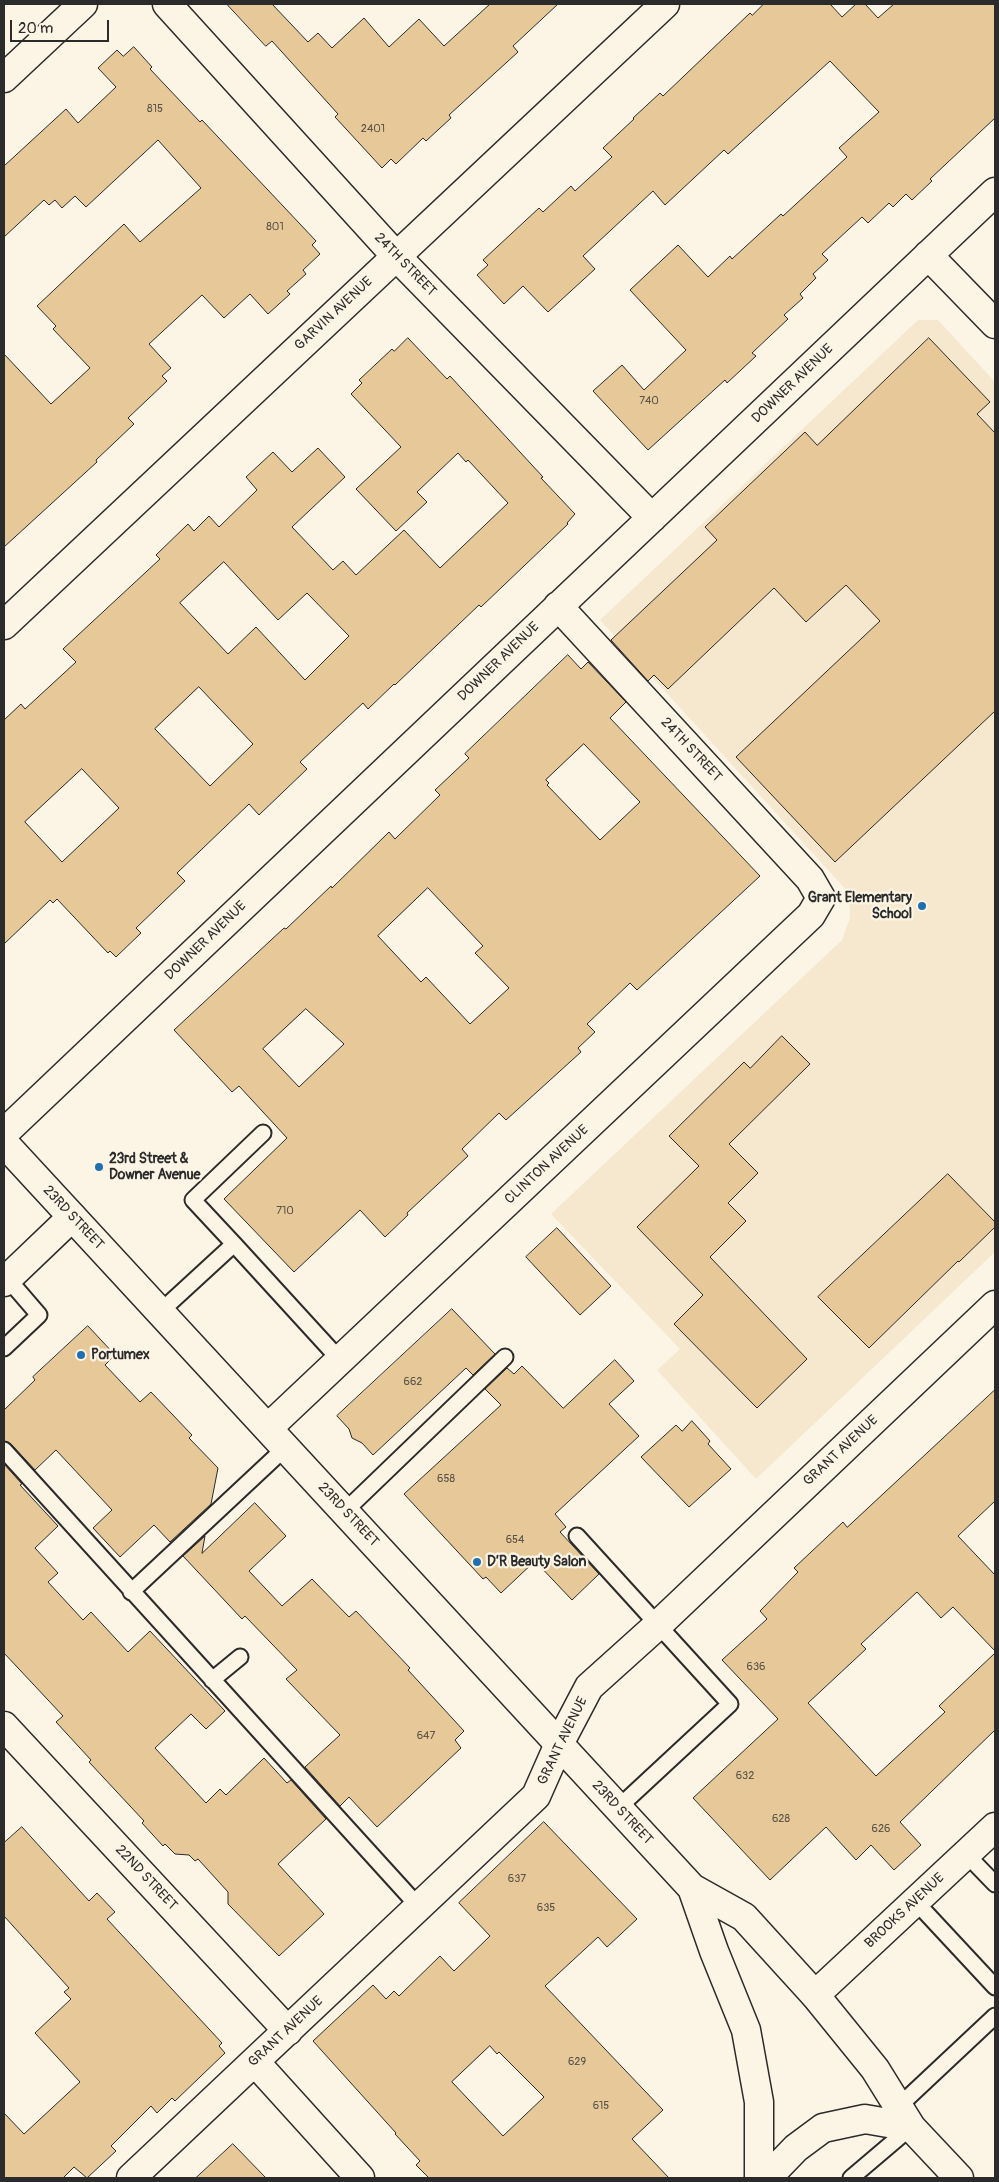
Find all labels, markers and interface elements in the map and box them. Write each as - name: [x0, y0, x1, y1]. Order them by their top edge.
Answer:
- scale bar: [12, 10, 111, 42]
- text: 20 m: [18, 19, 53, 38]
- house number: 815: [147, 102, 163, 116]
- house number: 2401: [361, 122, 385, 136]
- house number: 801: [266, 220, 284, 234]
- street label: 24TH STREET: [370, 230, 440, 300]
- street label: GARVIN AVENUE: [292, 274, 376, 354]
- street label: DOWNER AVENUE: [749, 341, 837, 427]
- house number: 740: [639, 394, 659, 408]
- street label: DOWNER AVENUE: [455, 619, 543, 705]
- street label: 24TH STREET: [657, 714, 725, 786]
- place label: Grant Elementary School: [808, 890, 912, 922]
- street label: DOWNER AVENUE: [162, 898, 250, 984]
- marker: Grant Elementary School: [916, 900, 928, 912]
- street label: CLINTON AVENUE: [502, 1122, 592, 1208]
- place label: 23rd Street & Downer Avenue: [109, 1151, 201, 1184]
- marker: 23rd Street & Downer Avenue: [93, 1161, 105, 1173]
- street label: 23RD STREET: [39, 1182, 107, 1254]
- house number: 710: [276, 1204, 294, 1218]
- place label: Portumex: [91, 1347, 150, 1363]
- marker: Portumex: [75, 1349, 87, 1361]
- house number: 662: [404, 1375, 422, 1389]
- street label: GRANT AVENUE: [800, 1412, 882, 1490]
- house number: 658: [437, 1472, 455, 1486]
- street label: 23RD STREET: [314, 1479, 382, 1551]
- house number: 654: [506, 1533, 524, 1547]
- place label: D’R Beauty Salon: [487, 1554, 586, 1570]
- marker: D’R Beauty Salon: [471, 1556, 483, 1568]
- house number: 636: [747, 1660, 765, 1674]
- street label: GRANT AVENUE: [534, 1694, 592, 1788]
- house number: 647: [417, 1729, 435, 1743]
- house number: 632: [736, 1769, 754, 1783]
- street label: 23RD STREET: [588, 1777, 656, 1849]
- house number: 628: [772, 1812, 790, 1826]
- house number: 626: [872, 1822, 890, 1836]
- street label: 22ND STREET: [111, 1842, 181, 1914]
- street label: BROOKS AVENUE: [862, 1870, 948, 1952]
- house number: 637: [508, 1872, 526, 1886]
- house number: 635: [537, 1901, 555, 1915]
- street label: GRANT AVENUE: [245, 1993, 327, 2071]
- house number: 629: [568, 2055, 586, 2069]
- house number: 615: [593, 2099, 609, 2113]

